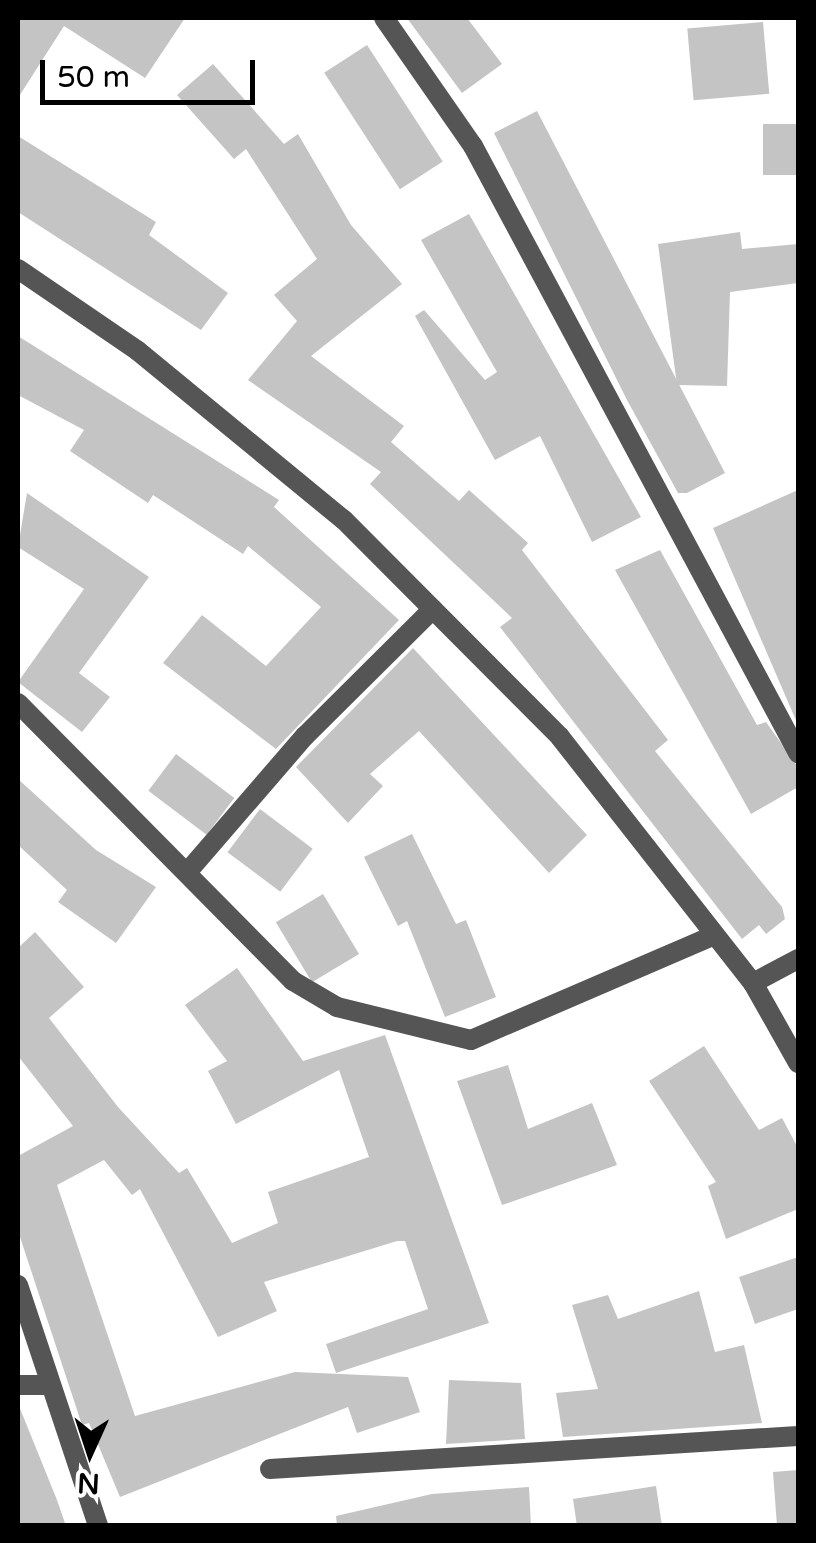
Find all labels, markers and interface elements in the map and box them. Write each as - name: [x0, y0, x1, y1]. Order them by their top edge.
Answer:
- scale bar: [45, 40, 260, 102]
- text: 50 m: [57, 59, 130, 96]
- north arrow: [40, 1403, 140, 1503]
- text: N: [76, 1465, 101, 1501]

